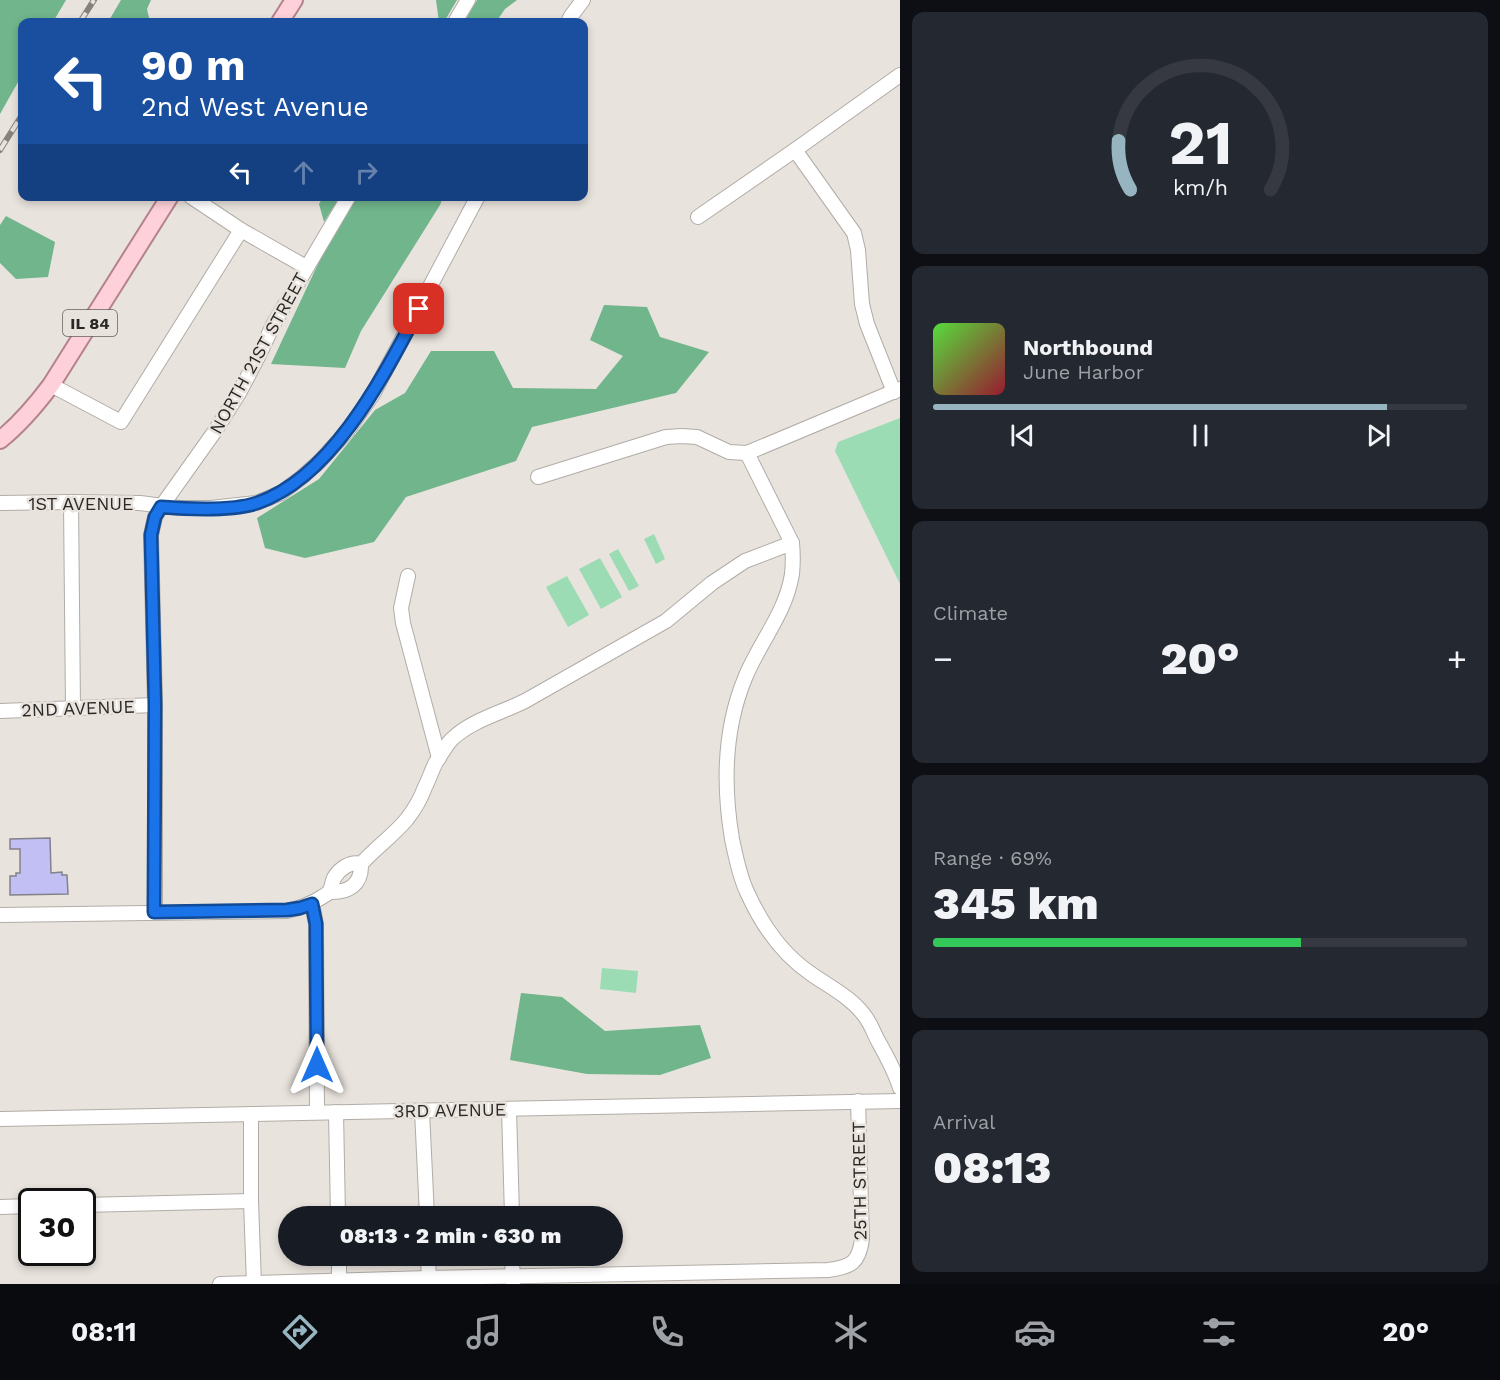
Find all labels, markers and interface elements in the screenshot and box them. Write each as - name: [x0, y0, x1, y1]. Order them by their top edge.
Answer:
- text: 90 m: [141, 41, 245, 90]
- icon: left: [42, 42, 120, 120]
- text: 2nd West Avenue: [141, 91, 369, 123]
- text: 21: [1168, 106, 1232, 179]
- icon: left: [224, 156, 257, 189]
- icon: ahead: [287, 156, 320, 189]
- icon: right: [350, 156, 383, 189]
- text: km/h: [1172, 176, 1228, 201]
- street label: NORTH 21ST STREET: [205, 269, 311, 437]
- pin: [393, 283, 444, 334]
- icon: arrive: [402, 292, 435, 325]
- road number: IL 84: [63, 310, 117, 336]
- text: Northbound: [1023, 335, 1153, 360]
- text: June Harbor: [1023, 360, 1144, 384]
- icon: previous: [1006, 419, 1039, 452]
- icon: pause: [1184, 419, 1217, 452]
- icon: next: [1362, 419, 1395, 452]
- street label: 1ST AVENUE: [28, 493, 134, 514]
- text: Climate: [933, 601, 1008, 625]
- text: 20°: [1160, 632, 1240, 685]
- text: −: [933, 639, 953, 678]
- text: +: [1447, 639, 1467, 678]
- street label: 2ND AVENUE: [21, 696, 135, 720]
- text: Range · 69%: [933, 846, 1052, 870]
- text: 345 km: [933, 877, 1099, 930]
- position arrow: [285, 1033, 349, 1097]
- street label: 3RD AVENUE: [394, 1099, 506, 1121]
- text: Arrival: [933, 1110, 995, 1134]
- street label: 25TH STREET: [847, 1121, 871, 1241]
- text: 08:13: [933, 1141, 1051, 1194]
- speed limit sign: 30: [18, 1188, 96, 1266]
- text: 08:13 · 2 min · 630 m: [340, 1223, 561, 1248]
- icon: directions: [279, 1311, 321, 1353]
- icon: music: [463, 1311, 505, 1353]
- icon: phone: [646, 1311, 688, 1353]
- icon: climate: [830, 1311, 872, 1353]
- icon: car: [1014, 1311, 1056, 1353]
- icon: filters: [1198, 1311, 1240, 1353]
- text: 08:11: [71, 1316, 137, 1348]
- text: 20°: [1382, 1316, 1429, 1348]

